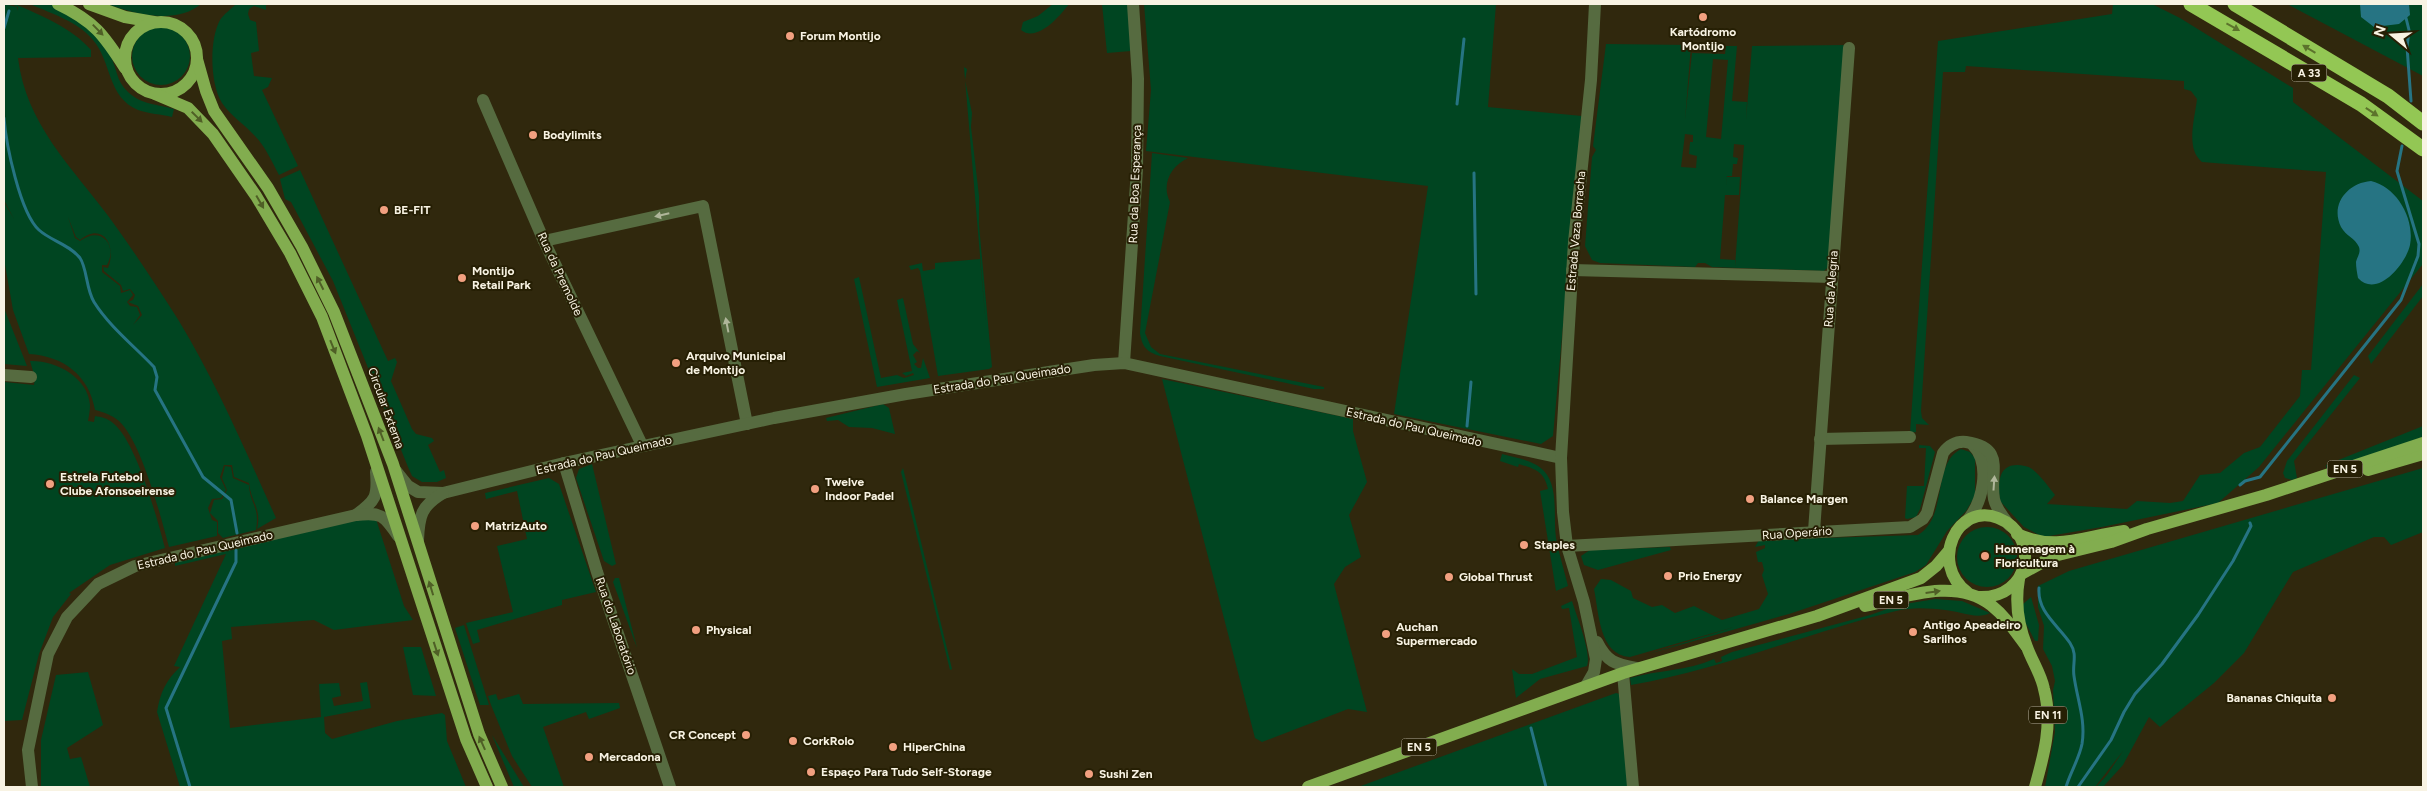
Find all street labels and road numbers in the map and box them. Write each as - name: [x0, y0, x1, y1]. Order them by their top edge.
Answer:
- road number: A 33: [2292, 64, 2326, 82]
- street label: Rua da Boa Esperança: [1126, 124, 1144, 244]
- street label: Estrada Vaza Borracha: [1564, 170, 1588, 292]
- street label: Rua da Premolde: [535, 230, 586, 318]
- street label: Rua da Alegria: [1821, 250, 1841, 328]
- street label: Estrada do Pau Queimado: [932, 361, 1072, 397]
- street label: Circular Externa: [365, 366, 407, 450]
- street label: Estrada do Pau Queimado: [1345, 405, 1483, 449]
- street label: Estrada do Pau Queimado: [535, 433, 673, 477]
- road number: EN 5: [2328, 460, 2362, 478]
- street label: Rua Operário: [1761, 524, 1833, 542]
- street label: Estrada do Pau Queimado: [136, 528, 274, 572]
- street label: Rua do Laboratório: [593, 575, 639, 677]
- road number: EN 5: [1874, 592, 1908, 608]
- road number: EN 11: [2029, 706, 2067, 724]
- road number: EN 5: [1402, 739, 1436, 756]

